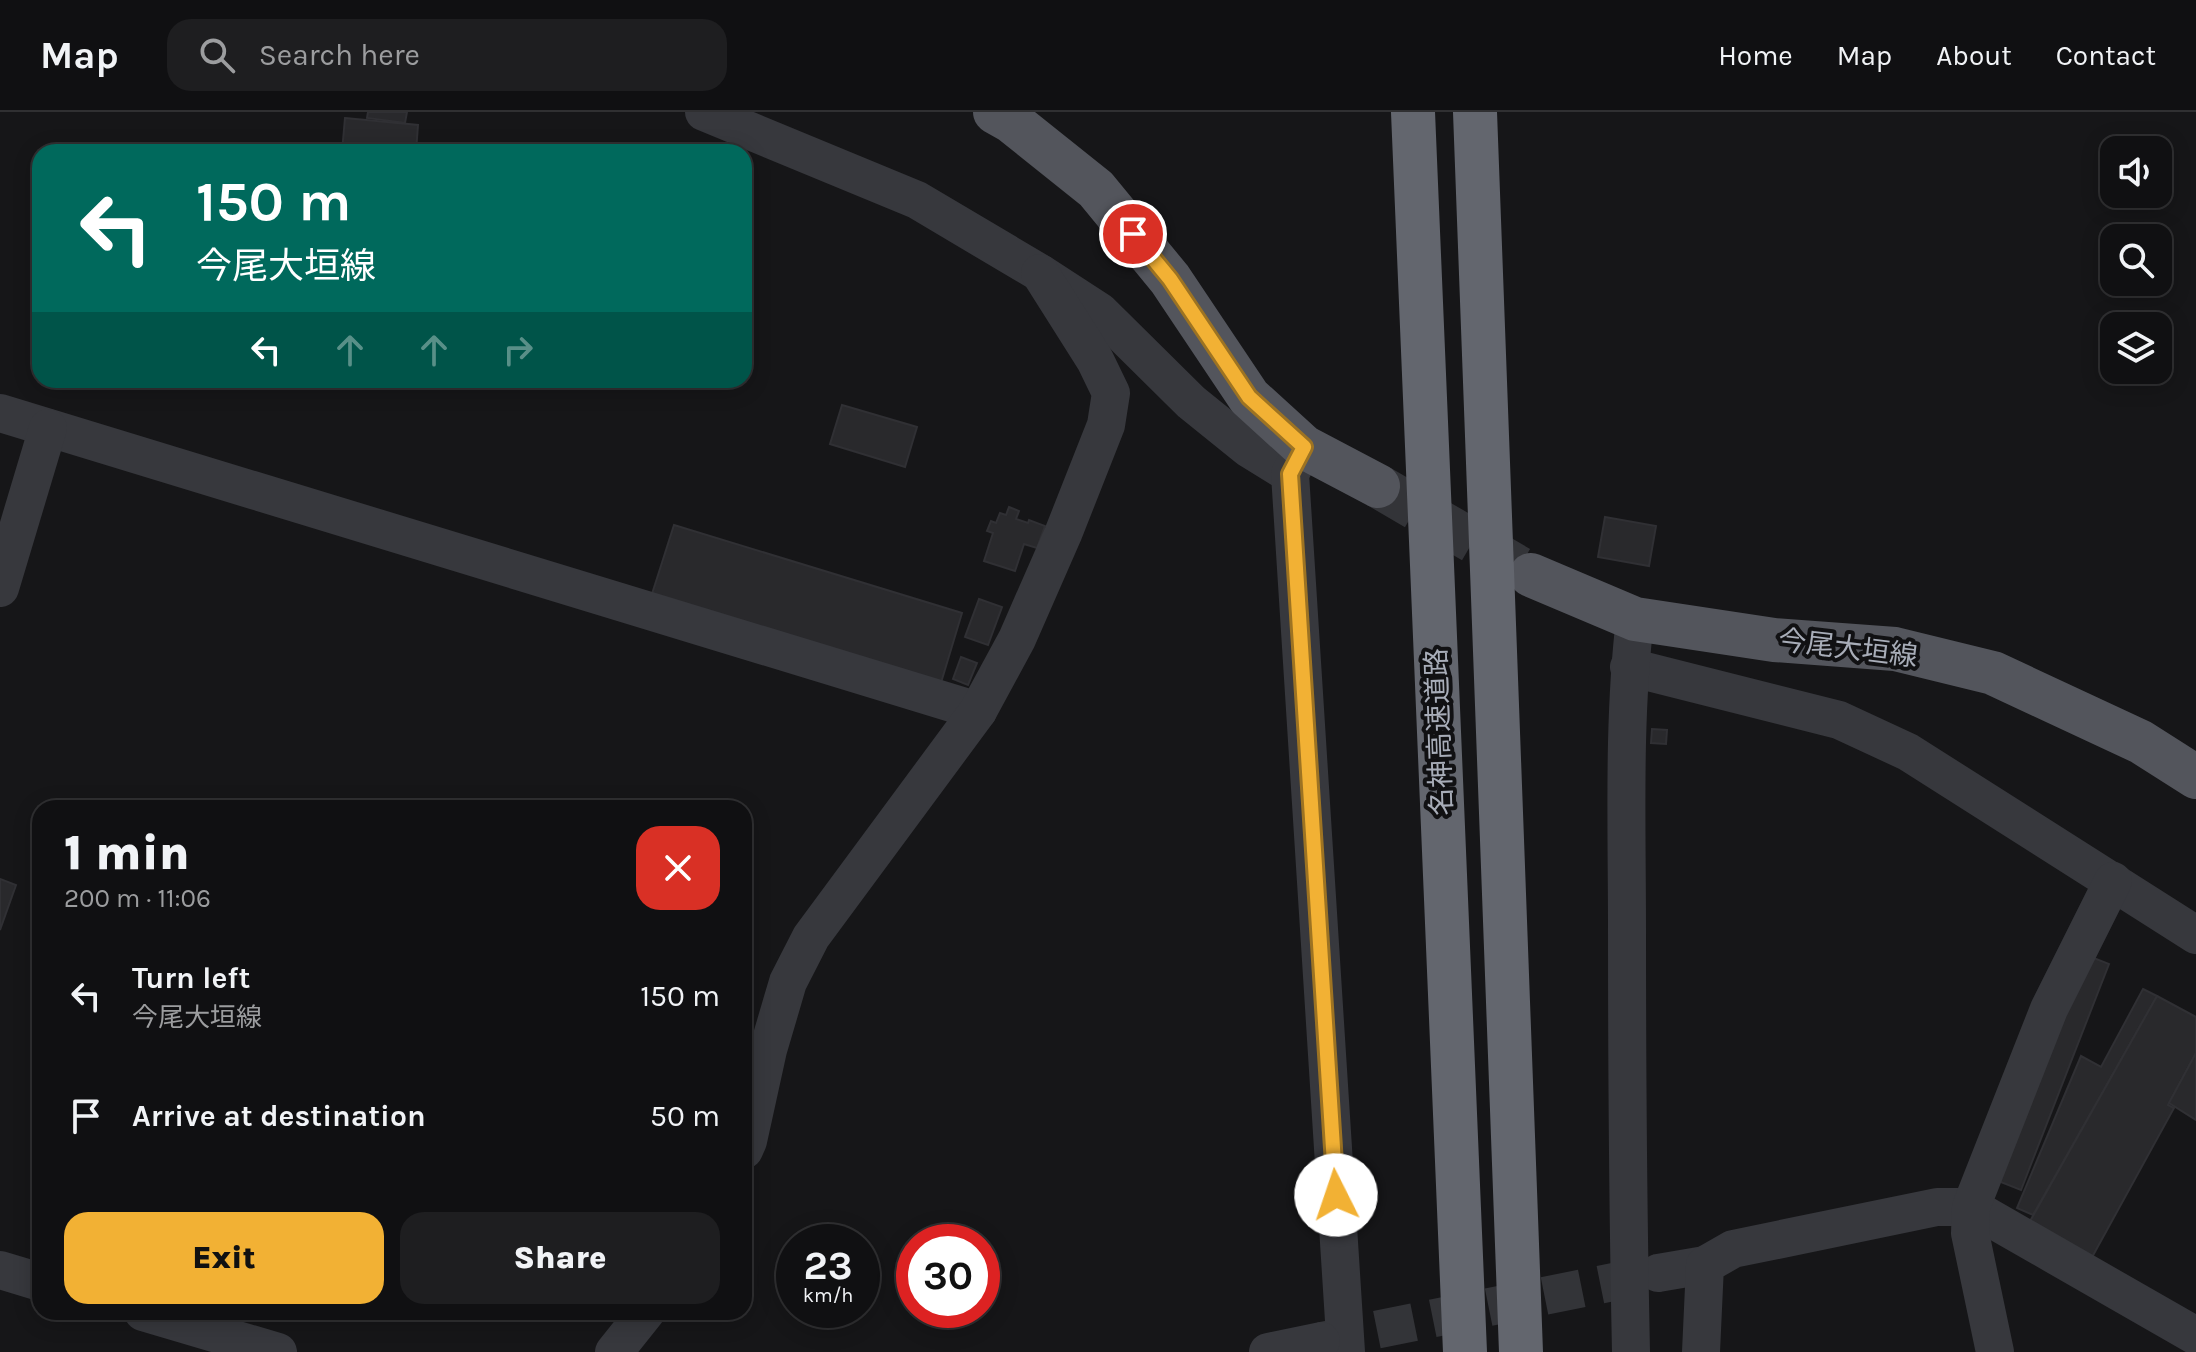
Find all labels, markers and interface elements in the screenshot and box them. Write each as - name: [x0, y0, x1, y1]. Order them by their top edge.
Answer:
- search box: [167, 19, 727, 91]
- text: Map: [40, 33, 119, 78]
- icon: search: [195, 33, 239, 77]
- text: Search here: [259, 37, 420, 73]
- text: Home: [1718, 39, 1793, 72]
- text: Map: [1837, 39, 1892, 72]
- text: About: [1936, 39, 2012, 72]
- text: Contact: [2056, 39, 2156, 72]
- map controls: [2100, 136, 2172, 384]
- button: sound: [2100, 136, 2172, 208]
- text: 150 m: [196, 169, 351, 234]
- icon: left: [64, 176, 168, 280]
- pin: [1099, 200, 1167, 268]
- icon: arrive: [1111, 212, 1155, 256]
- button: search: [2100, 224, 2172, 296]
- text: 今尾大垣線: [196, 245, 376, 287]
- button: layers: [2100, 312, 2172, 384]
- icon: left: [244, 328, 288, 372]
- icon: ahead: [328, 328, 372, 372]
- icon: ahead: [412, 328, 456, 372]
- icon: right: [496, 328, 540, 372]
- street label: 今尾大垣線: [1777, 623, 1919, 673]
- street label: 名神高速道路: [1420, 647, 1458, 817]
- text: 1 min: [64, 825, 190, 881]
- button: close: [636, 826, 720, 910]
- text: 200 m · 11:06: [64, 883, 211, 914]
- text: Turn left: [132, 960, 250, 996]
- icon: left: [64, 974, 108, 1018]
- text: 150 m: [640, 978, 720, 1014]
- text: 今尾大垣線: [132, 1002, 262, 1033]
- icon: arrive: [64, 1094, 108, 1138]
- text: Arrive at destination: [132, 1098, 426, 1134]
- text: 50 m: [650, 1098, 720, 1134]
- position arrow: [1294, 1153, 1378, 1237]
- button: Exit: [64, 1212, 384, 1304]
- button: Share: [400, 1212, 720, 1304]
- speed limit sign: 30: [896, 1224, 1000, 1328]
- text: 23: [803, 1242, 853, 1289]
- text: km/h: [803, 1284, 853, 1307]

